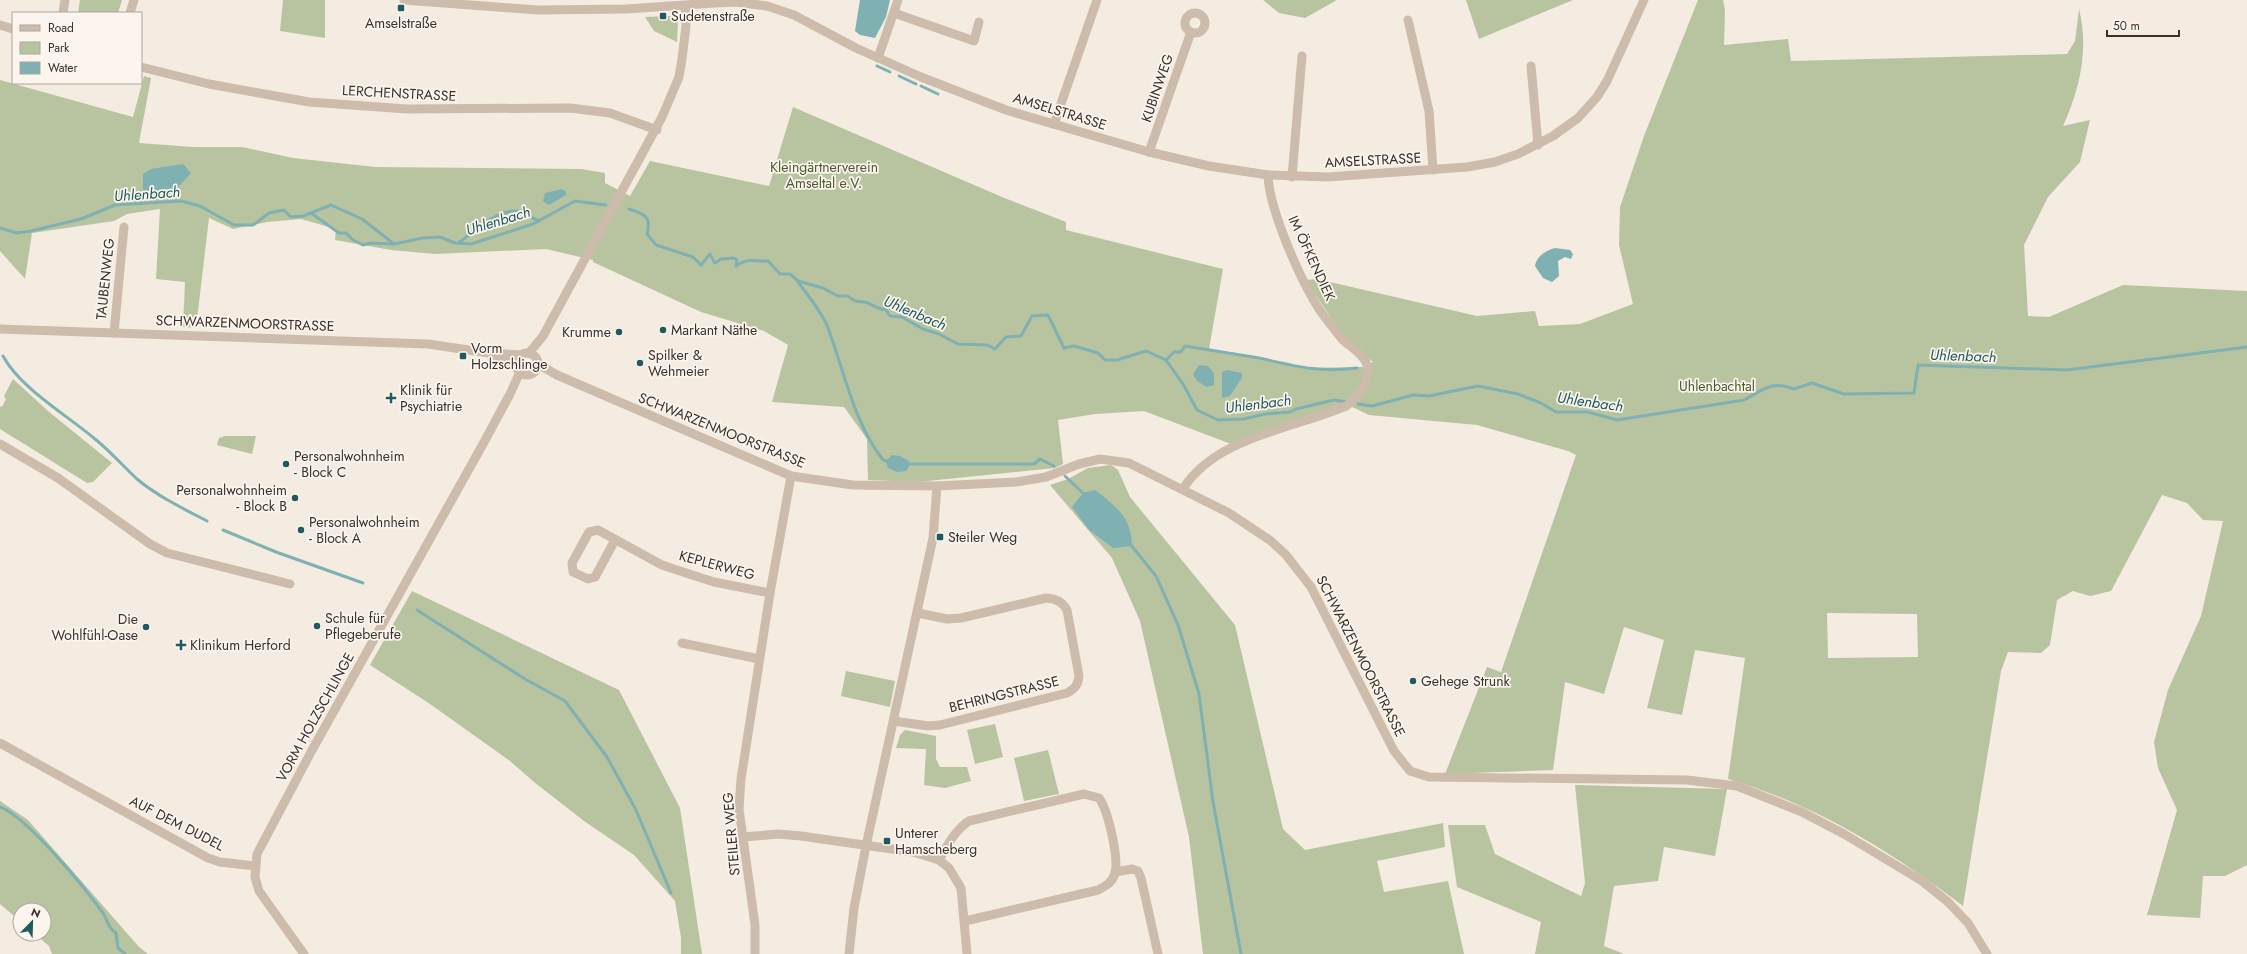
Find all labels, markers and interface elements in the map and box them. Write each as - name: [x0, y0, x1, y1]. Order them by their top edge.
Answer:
- marker: Amselstraße: [396, 3, 406, 13]
- place label: Sudetenstraße: [671, 6, 755, 26]
- marker: Sudetenstraße: [658, 11, 668, 21]
- legend: [12, 12, 142, 84]
- scale bar: [2107, 12, 2179, 38]
- place label: Amselstraße: [365, 13, 437, 33]
- text: 50 m: [2113, 17, 2140, 35]
- text: Road: [48, 19, 74, 37]
- text: Park: [48, 39, 70, 57]
- street label: KUBINWEG: [1136, 51, 1178, 125]
- text: Water: [48, 59, 79, 77]
- street label: LERCHENSTRASSE: [341, 80, 457, 106]
- street label: AMSELSTRASSE: [1011, 87, 1109, 135]
- street label: AMSELSTRASSE: [1324, 147, 1422, 173]
- park label: Kleingärtnerverein Amseltal e.V.: [770, 157, 878, 193]
- water label: Uhlenbach: [113, 181, 181, 207]
- water label: Uhlenbach: [463, 201, 533, 241]
- street label: IM ÖFKENDIEK: [1283, 212, 1341, 304]
- street label: TAUBENWEG: [91, 237, 119, 321]
- water label: Uhlenbach: [880, 290, 950, 336]
- street label: SCHWARZENMOORSTRASSE: [155, 310, 335, 336]
- place label: Markant Näthe: [671, 320, 757, 340]
- place label: Krumme: [562, 322, 611, 342]
- marker: Markant Näthe: [658, 325, 668, 335]
- marker: Krumme: [614, 327, 624, 337]
- place label: Vorm Holzschlinge: [471, 338, 547, 374]
- water label: Uhlenbach: [1929, 344, 1997, 368]
- place label: Spilker & Wehmeier: [648, 345, 709, 381]
- marker: Vorm Holzschlinge: [458, 351, 468, 361]
- marker: Spilker & Wehmeier: [635, 358, 645, 368]
- park label: Uhlenbachtal: [1679, 376, 1755, 396]
- place label: Klinik für Psychiatrie: [400, 380, 462, 416]
- water label: Uhlenbach: [1556, 386, 1624, 418]
- street label: SCHWARZENMOORSTRASSE: [635, 387, 809, 473]
- water label: Uhlenbach: [1224, 389, 1292, 419]
- marker: Klinik für Psychiatrie: [385, 392, 397, 404]
- place label: Personalwohnheim - Block C: [294, 446, 405, 482]
- marker: Personalwohnheim - Block C: [281, 459, 291, 469]
- place label: Personalwohnheim - Block B: [176, 480, 287, 516]
- marker: Personalwohnheim - Block B: [290, 493, 300, 503]
- place label: Personalwohnheim - Block A: [309, 512, 420, 548]
- marker: Personalwohnheim - Block A: [296, 525, 306, 535]
- place label: Steiler Weg: [948, 527, 1017, 547]
- marker: Steiler Weg: [935, 532, 945, 542]
- street label: KEPLERWEG: [677, 545, 757, 585]
- street label: SCHWARZENMOORSTRASSE: [1312, 572, 1410, 740]
- place label: Schule für Pflegeberufe: [325, 608, 401, 644]
- place label: Die Wohlfühl-Oase: [52, 609, 138, 645]
- marker: Schule für Pflegeberufe: [312, 621, 322, 631]
- marker: Die Wohlfühl-Oase: [141, 622, 151, 632]
- place label: Klinikum Herford: [190, 635, 291, 655]
- marker: Klinikum Herford: [175, 639, 187, 651]
- street label: VORM HOLZSCHLINGE: [271, 649, 359, 785]
- street label: BEHRINGSTRASSE: [947, 671, 1061, 717]
- place label: Gehege Strunk: [1421, 671, 1511, 691]
- marker: Gehege Strunk: [1408, 676, 1418, 686]
- street label: AUF DEM DUDEL: [126, 791, 228, 856]
- street label: STEILER WEG: [717, 791, 745, 877]
- place label: Unterer Hamscheberg: [895, 823, 977, 859]
- marker: Unterer Hamscheberg: [882, 836, 892, 846]
- north arrow: [12, 902, 52, 942]
- text: N: [29, 904, 43, 922]

